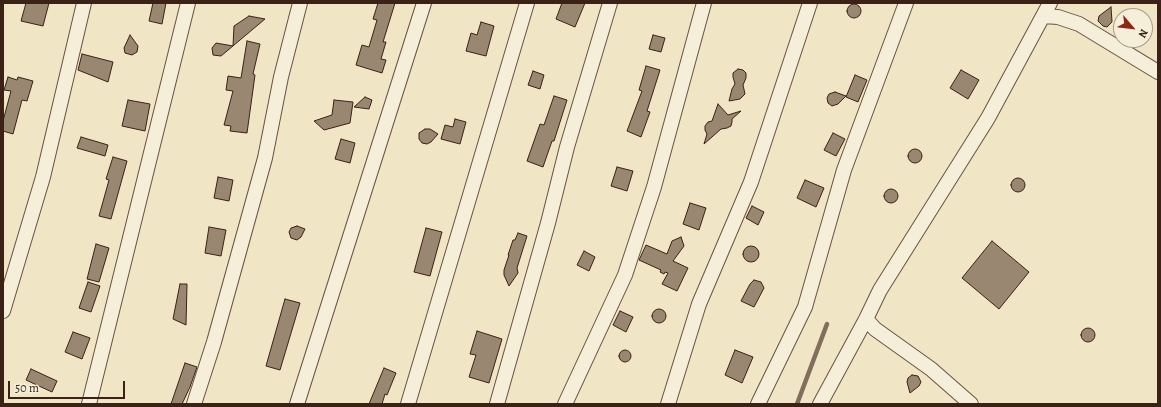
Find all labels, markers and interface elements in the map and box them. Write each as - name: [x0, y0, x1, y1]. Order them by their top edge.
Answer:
- north arrow: [1113, 8, 1153, 48]
- text: N: [1135, 26, 1152, 40]
- scale bar: [10, 373, 127, 399]
- text: 50 m: [15, 380, 39, 396]

